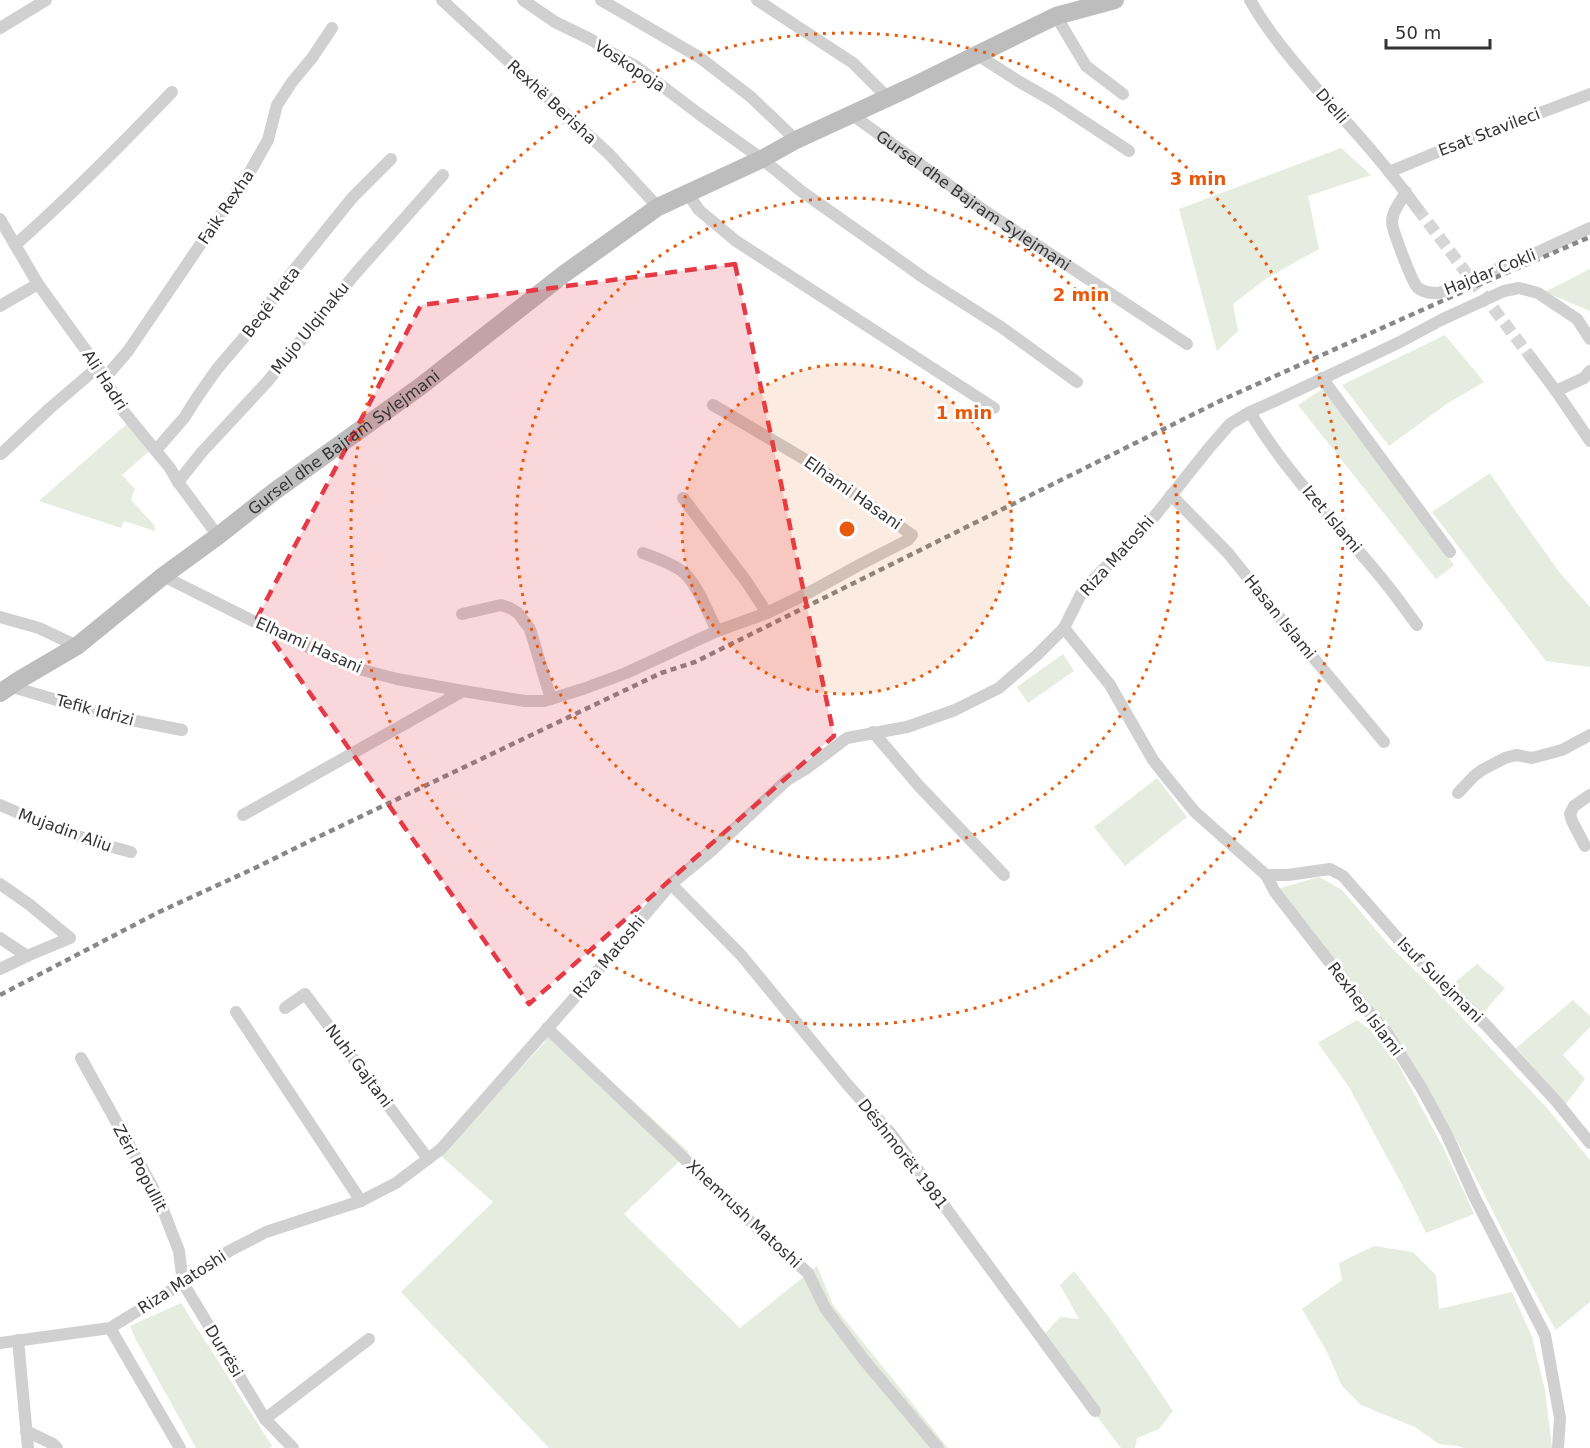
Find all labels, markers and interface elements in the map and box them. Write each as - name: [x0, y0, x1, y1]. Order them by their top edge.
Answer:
- scale bar: [1386, 12, 1490, 50]
- text: 50 m: [1395, 22, 1441, 43]
- street label: Voskopoja: [591, 36, 669, 96]
- street label: Rexhë Berisha: [504, 56, 600, 148]
- street label: Dielli: [1312, 85, 1352, 127]
- street label: Esat Stavileci: [1436, 104, 1542, 160]
- street label: Gursel dhe Bajram Sylejmani: [873, 126, 1075, 274]
- street label: Faik Rexha: [194, 166, 258, 248]
- text: 3 min: [1170, 168, 1226, 189]
- street label: Hajdar Cokli: [1441, 245, 1539, 299]
- street label: Beqë Heta: [238, 263, 304, 341]
- street label: Mujo Ulqinaku: [267, 278, 353, 378]
- text: 2 min: [1053, 284, 1109, 305]
- street label: Ali Hadri: [79, 346, 131, 414]
- street label: Gursel dhe Bajram Sylejmani: [244, 366, 443, 518]
- text: 1 min: [936, 402, 992, 423]
- street label: Elhami Hasani: [801, 452, 905, 534]
- street label: Izet Islami: [1298, 482, 1366, 556]
- street label: Riza Matoshi: [1076, 512, 1158, 600]
- centre of rings: [837, 519, 857, 539]
- street label: Hasan Islami: [1240, 571, 1320, 663]
- street label: Elhami Hasani: [253, 613, 365, 677]
- street label: Tefik Idrizi: [53, 690, 136, 730]
- street label: Mujadin Aliu: [16, 804, 114, 856]
- street label: Riza Matoshi: [569, 912, 649, 1002]
- street label: Isuf Sulejmani: [1393, 933, 1487, 1027]
- street label: Rexhep Islami: [1324, 959, 1406, 1059]
- street label: Nuhi Gajtani: [322, 1021, 396, 1111]
- street label: Dëshmorët 1981: [854, 1095, 952, 1213]
- street label: Zëri Popullit: [109, 1121, 171, 1215]
- street label: Xhemrush Matoshi: [683, 1156, 805, 1272]
- street label: Riza Matoshi: [134, 1246, 230, 1318]
- street label: Durrësi: [201, 1321, 247, 1381]

